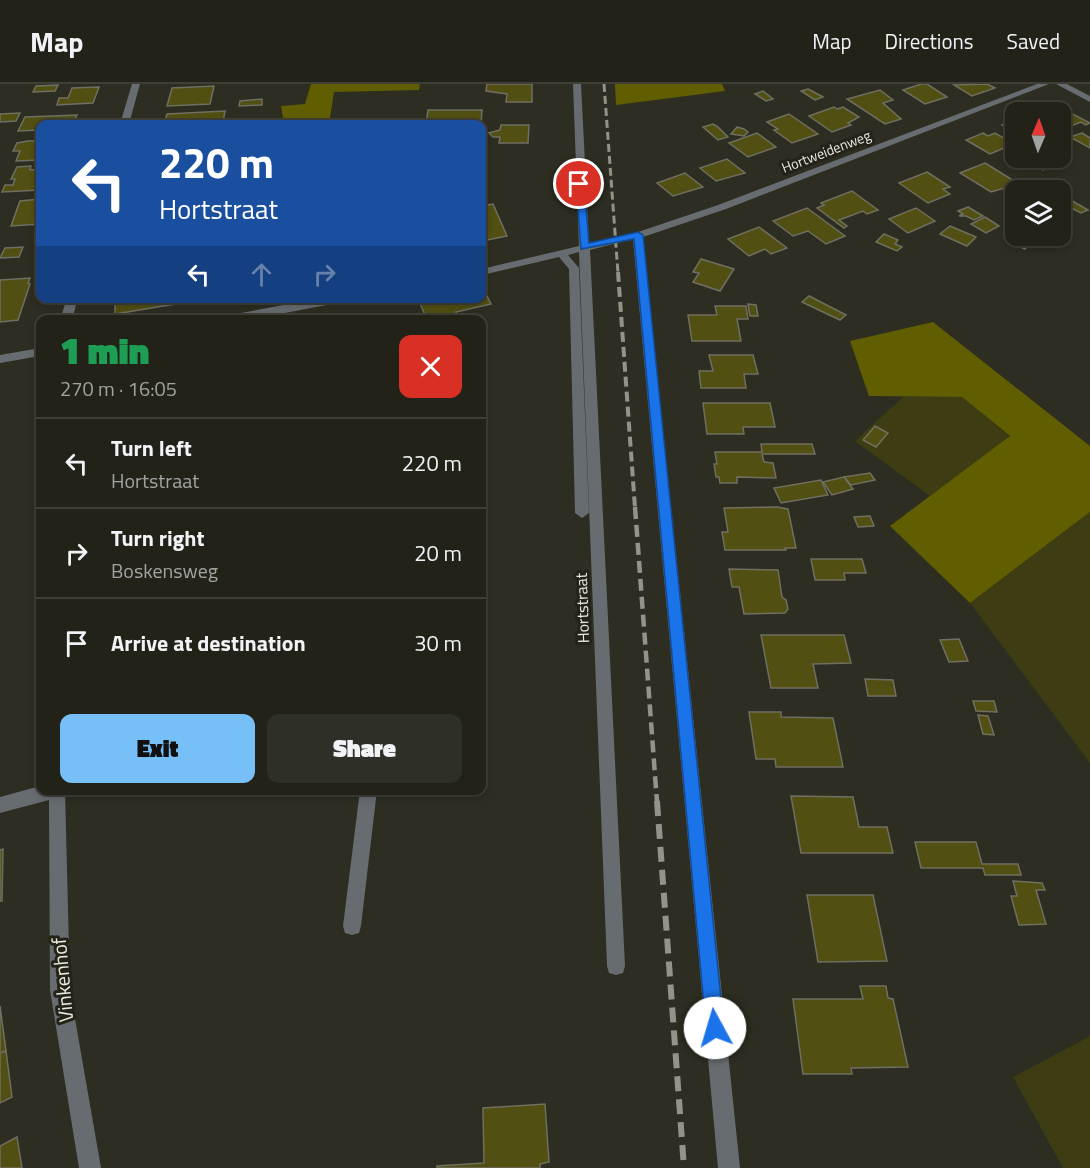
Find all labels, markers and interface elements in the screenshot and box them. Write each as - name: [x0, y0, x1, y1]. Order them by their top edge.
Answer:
- text: Map: [30, 20, 84, 63]
- text: Map: [812, 25, 852, 57]
- text: Directions: [885, 25, 974, 57]
- text: Saved: [1007, 25, 1060, 57]
- north arrow: [1005, 102, 1071, 168]
- map controls: [1005, 102, 1071, 246]
- street label: Hortweidenweg: [778, 124, 874, 178]
- text: 220 m: [159, 130, 274, 194]
- icon: left: [60, 144, 138, 222]
- pin: [553, 158, 604, 209]
- icon: arrive: [562, 167, 595, 200]
- button: layers: [1005, 180, 1071, 246]
- text: Hortstraat: [159, 188, 278, 229]
- icon: left: [182, 258, 215, 291]
- icon: ahead: [245, 258, 278, 291]
- icon: right: [308, 258, 341, 291]
- text: 1 min: [60, 323, 149, 378]
- button: close: [399, 335, 462, 398]
- text: 270 m · 16:05: [60, 373, 177, 404]
- text: Turn left: [111, 431, 192, 465]
- text: 220 m: [402, 446, 462, 480]
- icon: left: [60, 447, 93, 480]
- text: Hortstraat: [111, 465, 199, 496]
- text: Turn right: [111, 521, 205, 555]
- text: 20 m: [414, 536, 462, 570]
- icon: right: [60, 537, 93, 570]
- text: Boskensweg: [111, 555, 218, 586]
- street label: Hortstraat: [569, 572, 595, 644]
- text: Arrive at destination: [111, 626, 306, 660]
- text: 30 m: [414, 626, 462, 660]
- icon: arrive: [60, 627, 93, 660]
- button: Exit: [60, 714, 255, 783]
- button: Share: [267, 714, 462, 783]
- street label: Vinkenhof: [43, 936, 81, 1024]
- position arrow: [683, 996, 747, 1060]

